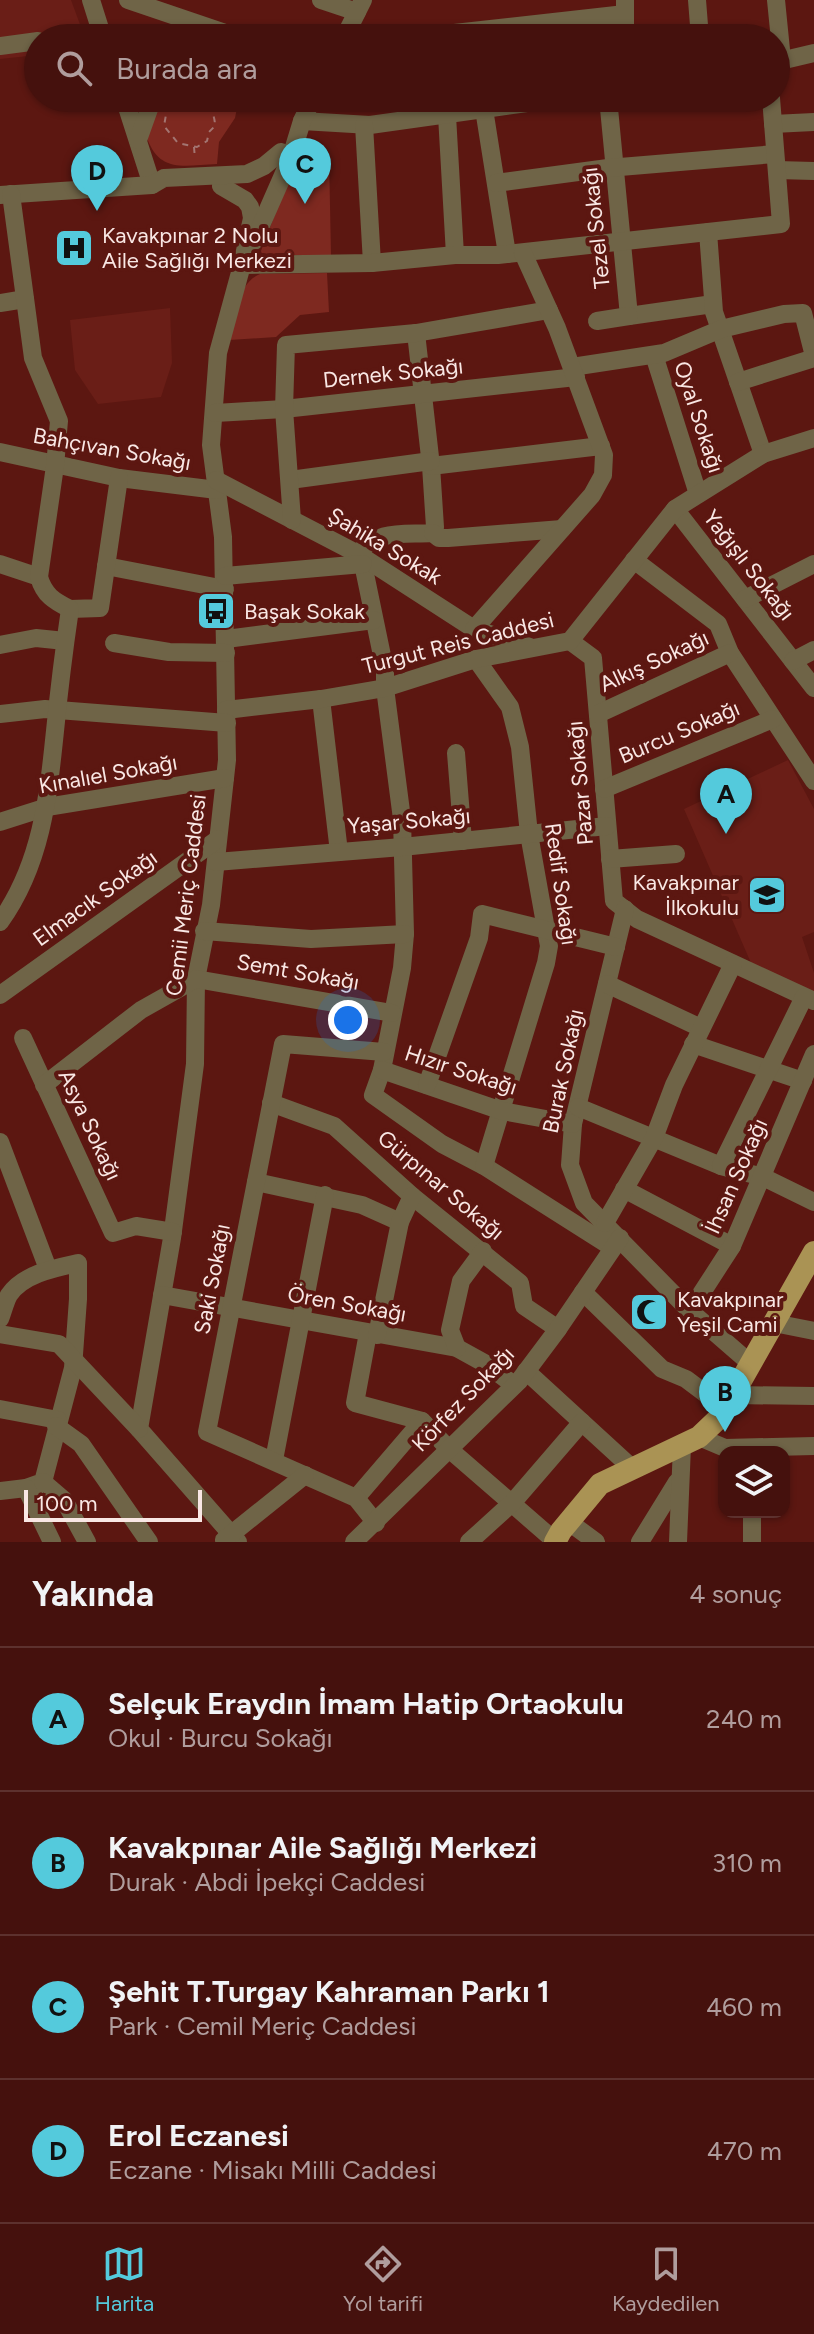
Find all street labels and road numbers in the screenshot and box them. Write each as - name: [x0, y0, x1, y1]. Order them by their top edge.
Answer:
- street label: Tezel Sokağı: [576, 166, 616, 290]
- street label: Dernek Sokağı: [322, 352, 464, 394]
- street label: Oyal Sokağı: [668, 358, 730, 476]
- street label: Bahçıvan Sokağı: [31, 422, 193, 476]
- street label: Şahika Sokak: [323, 502, 447, 591]
- street label: Yağışlı Sokağı: [697, 504, 801, 626]
- street label: Turgut Reis Caddesi: [359, 606, 557, 680]
- street label: Alkış Sokağı: [595, 624, 713, 698]
- street label: Burcu Sokağı: [614, 694, 744, 770]
- street label: Pazar Sokağı: [561, 720, 599, 846]
- street label: Kınalıel Sokağı: [37, 749, 179, 799]
- street label: Cemii Meriç Caddesi: [160, 793, 212, 997]
- street label: Yaşar Sokağı: [346, 802, 472, 840]
- street label: Redif Sokağı: [539, 821, 583, 947]
- street label: Elmacık Sokağı: [28, 844, 162, 952]
- street label: Semt Sokağı: [235, 948, 361, 996]
- street label: Burak Sokağı: [537, 1006, 589, 1136]
- street label: Hızır Sokağı: [402, 1039, 520, 1101]
- street label: Asya Sokağı: [53, 1065, 127, 1185]
- street label: İhsan Sokağı: [699, 1114, 773, 1238]
- street label: Gürpınar Sokağı: [372, 1124, 510, 1246]
- street label: Saki Sokağı: [188, 1222, 236, 1336]
- street label: Ören Sokağı: [285, 1280, 409, 1328]
- street label: Körfez Sokağı: [406, 1341, 520, 1457]

